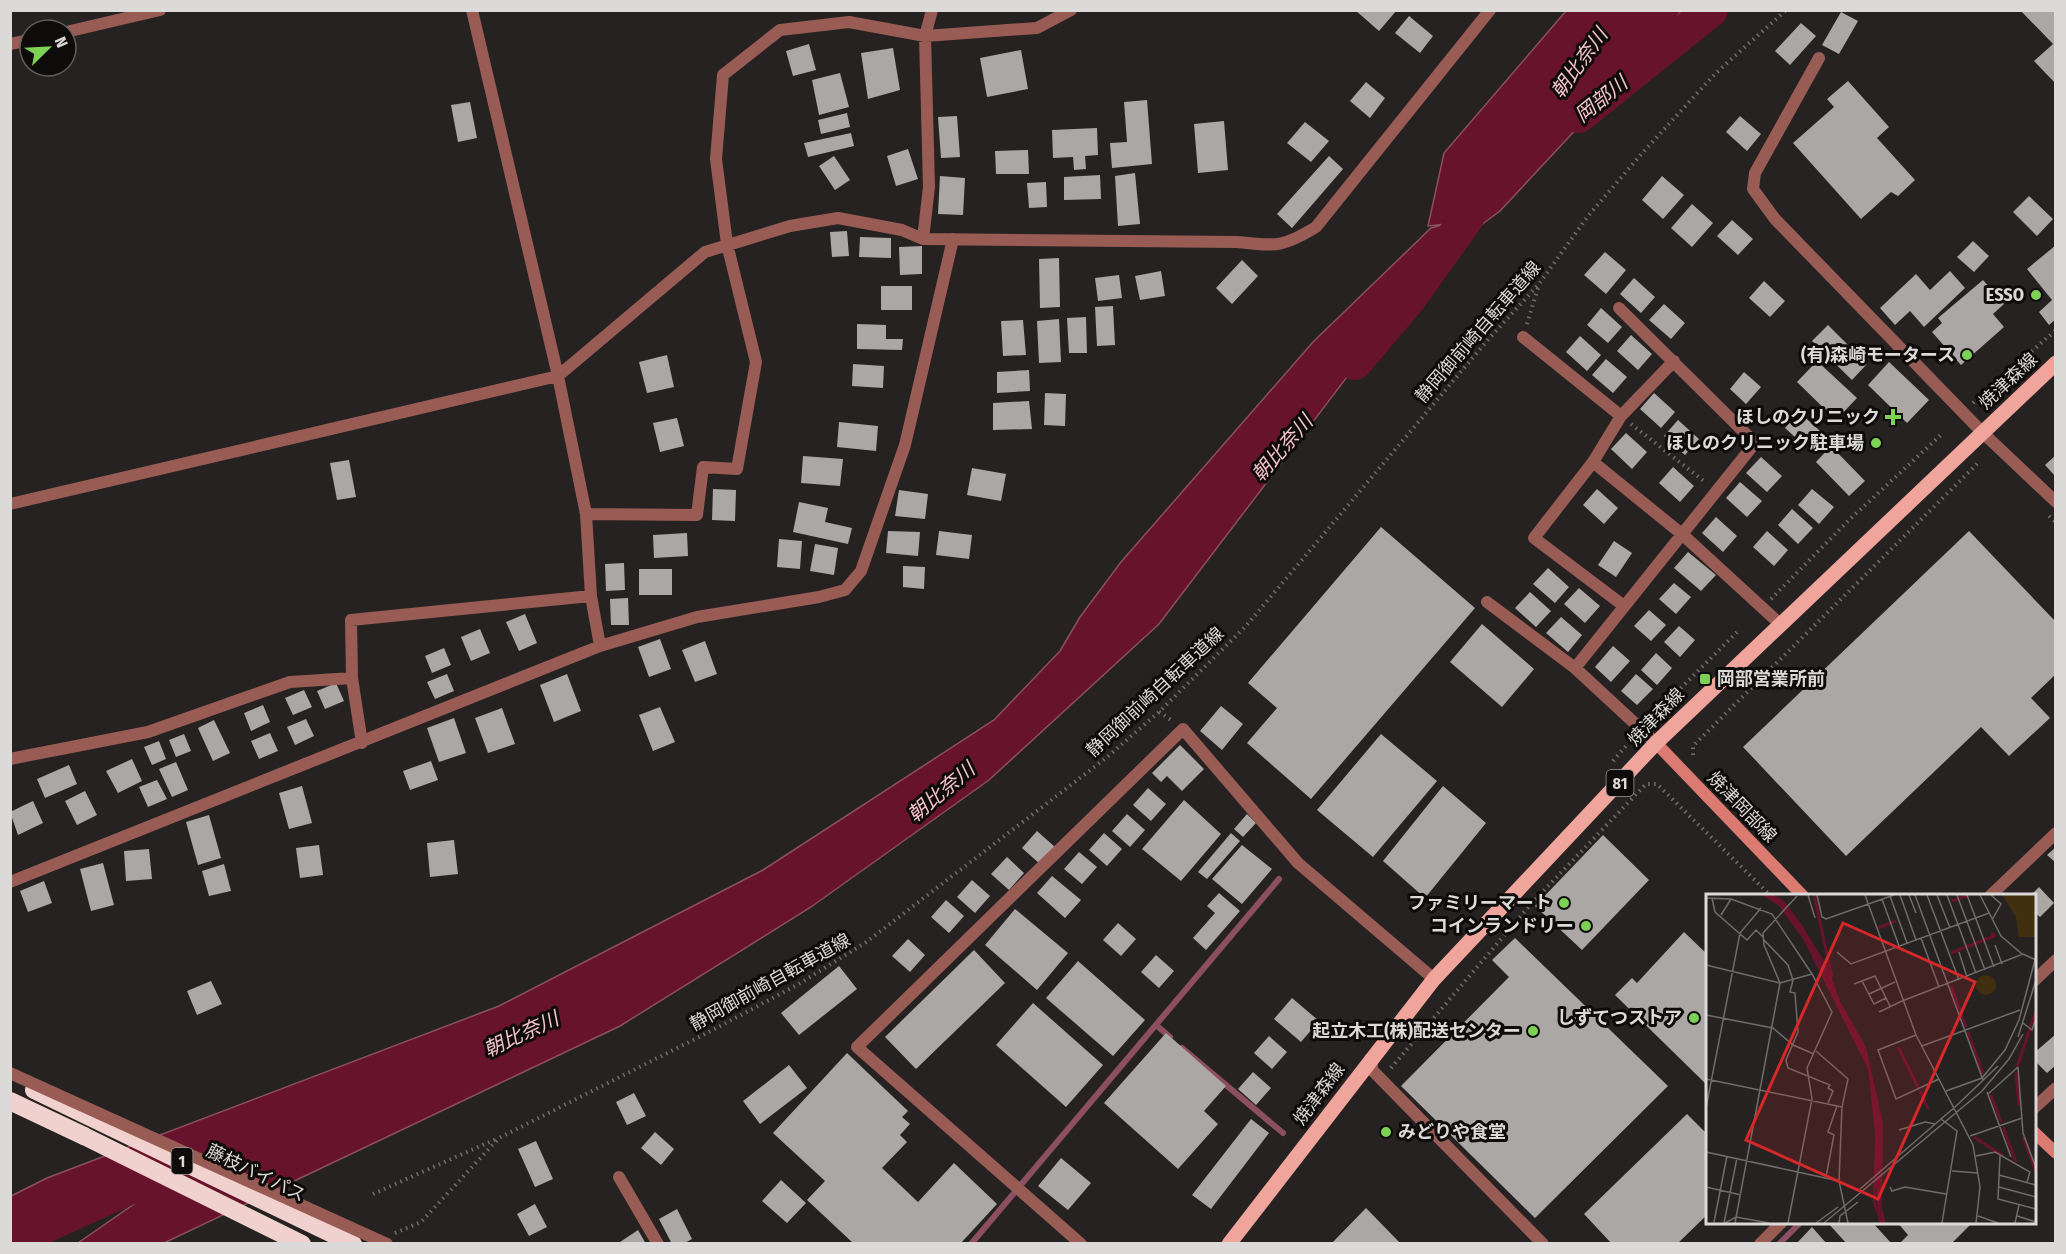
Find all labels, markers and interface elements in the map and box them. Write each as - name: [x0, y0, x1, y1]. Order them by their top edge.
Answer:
- north arrow: [18, 18, 78, 78]
- water label: 朝比奈川: [1546, 22, 1613, 102]
- text: N: [51, 34, 72, 50]
- water label: 岡部川: [1570, 70, 1633, 127]
- street label: 静岡御前崎自転車道線: [1411, 257, 1545, 407]
- place label: ESSO: [1986, 284, 2024, 306]
- marker: ESSO: [2029, 288, 2043, 302]
- place label: (有)森崎モータース: [1801, 344, 1955, 366]
- marker: (有)森崎モータース: [1960, 348, 1974, 362]
- street label: 焼津森線: [1974, 348, 2042, 414]
- place label: ほしのクリニック: [1736, 406, 1880, 428]
- water label: 朝比奈川: [1247, 408, 1319, 486]
- marker: ほしのクリニック: [1884, 408, 1902, 426]
- place label: ほしのクリニック駐車場: [1666, 432, 1864, 454]
- marker: ほしのクリニック駐車場: [1869, 436, 1883, 450]
- street label: 静岡御前崎自転車道線: [1082, 623, 1228, 761]
- place label: 岡部営業所前: [1717, 668, 1825, 690]
- marker: 岡部営業所前: [1698, 672, 1712, 686]
- street label: 焼津森線: [1623, 683, 1689, 751]
- water label: 朝比奈川: [903, 756, 981, 827]
- street label: 焼津岡部線: [1703, 767, 1781, 847]
- road number: 81: [1606, 770, 1634, 796]
- place label: ファミリーマート: [1408, 892, 1552, 914]
- inset map: [1706, 894, 2036, 1224]
- marker: ファミリーマート: [1557, 896, 1571, 910]
- place label: コインランドリー: [1430, 915, 1574, 937]
- marker: コインランドリー: [1579, 919, 1593, 933]
- street label: 静岡御前崎自転車道線: [686, 929, 854, 1035]
- water label: 朝比奈川: [480, 1005, 564, 1062]
- place label: しずてつストア: [1557, 1007, 1682, 1029]
- marker: しずてつストア: [1687, 1011, 1701, 1025]
- place label: 起立木工(株)配送センター: [1312, 1020, 1521, 1042]
- marker: 起立木工(株)配送センター: [1526, 1024, 1540, 1038]
- street label: 焼津森線: [1289, 1059, 1349, 1129]
- place label: みどりや食堂: [1398, 1121, 1506, 1143]
- marker: みどりや食堂: [1379, 1125, 1393, 1139]
- street label: 藤枝バイパス: [203, 1140, 309, 1206]
- road number: 1: [172, 1148, 192, 1174]

